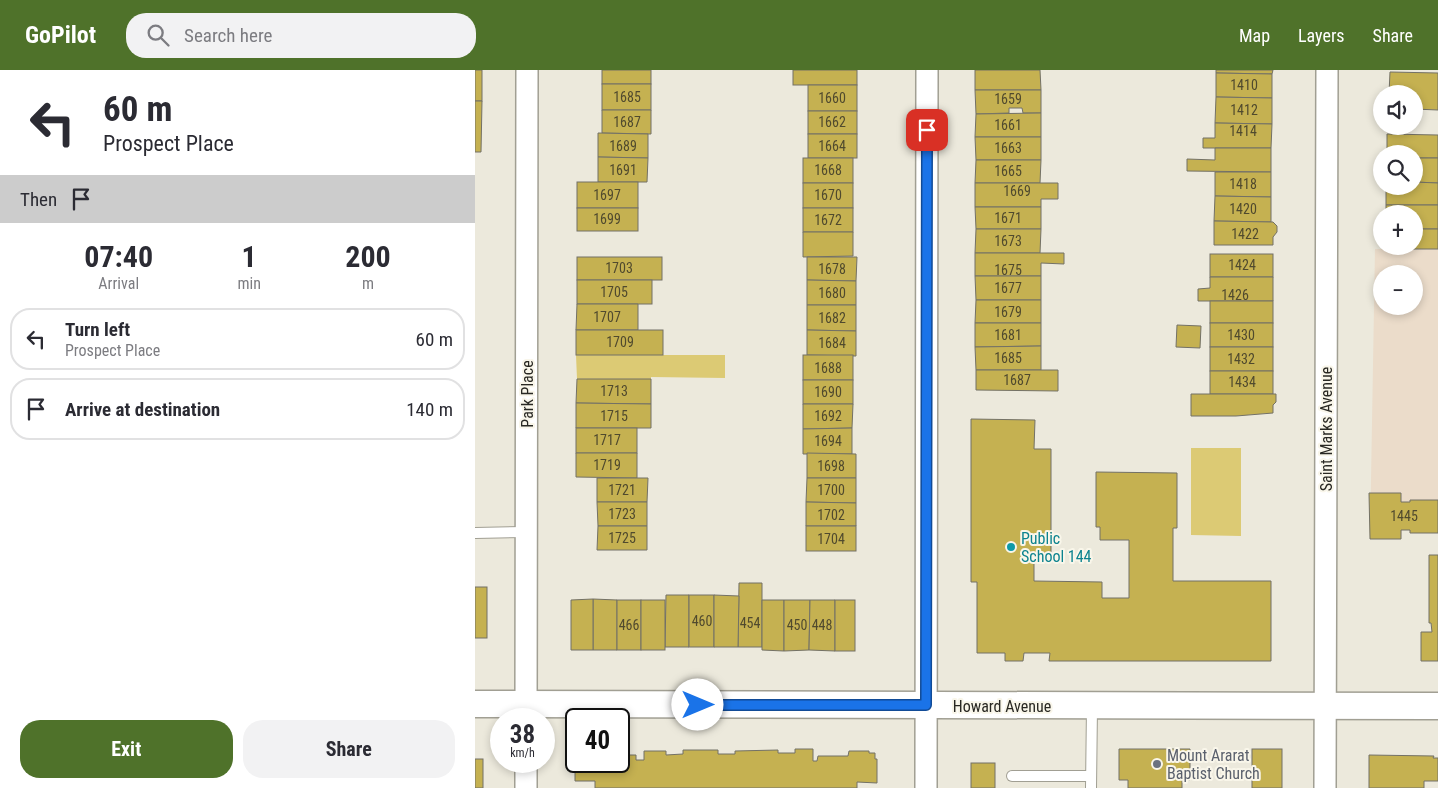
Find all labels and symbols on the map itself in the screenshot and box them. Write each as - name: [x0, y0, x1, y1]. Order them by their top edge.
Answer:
- house number: 1410: [1230, 77, 1258, 93]
- house number: 1685: [613, 89, 641, 105]
- house number: 1660: [818, 90, 846, 106]
- house number: 1659: [994, 91, 1022, 107]
- house number: 1412: [1230, 102, 1258, 118]
- pin: [906, 109, 948, 151]
- house number: 1687: [613, 114, 641, 130]
- house number: 1662: [818, 114, 846, 130]
- house number: 1661: [994, 117, 1022, 133]
- house number: 1414: [1229, 123, 1257, 139]
- house number: 1689: [609, 138, 637, 154]
- house number: 1664: [818, 138, 846, 154]
- house number: 1663: [994, 140, 1022, 156]
- house number: 1691: [609, 162, 637, 178]
- house number: 1668: [814, 162, 842, 178]
- house number: 1665: [994, 163, 1022, 179]
- house number: 1418: [1229, 176, 1257, 192]
- house number: 1669: [1003, 183, 1031, 199]
- house number: 1697: [593, 187, 621, 203]
- house number: 1670: [814, 187, 842, 203]
- house number: 1420: [1229, 201, 1257, 217]
- house number: 1671: [994, 210, 1022, 226]
- house number: 1699: [593, 211, 621, 227]
- house number: 1672: [814, 212, 842, 228]
- house number: 1422: [1231, 226, 1259, 242]
- house number: 1673: [994, 233, 1022, 249]
- house number: 1424: [1228, 257, 1256, 273]
- house number: 1703: [605, 260, 633, 276]
- house number: 1678: [818, 261, 846, 277]
- house number: 1675: [994, 262, 1022, 278]
- house number: 1677: [994, 280, 1022, 296]
- house number: 1705: [600, 284, 628, 300]
- house number: 1680: [818, 285, 846, 301]
- house number: 1426: [1221, 287, 1249, 303]
- house number: 1679: [994, 304, 1022, 320]
- house number: 1707: [593, 309, 621, 325]
- house number: 1682: [818, 310, 846, 326]
- house number: 1681: [994, 327, 1022, 343]
- house number: 1430: [1227, 327, 1255, 343]
- house number: 1709: [606, 334, 634, 350]
- house number: 1684: [818, 335, 846, 351]
- house number: 1685: [994, 350, 1022, 366]
- house number: 1432: [1227, 351, 1255, 367]
- street label: Park Place: [518, 360, 537, 428]
- house number: 1688: [814, 360, 842, 376]
- street label: Saint Marks Avenue: [1317, 367, 1336, 491]
- house number: 1687: [1003, 372, 1031, 388]
- house number: 1434: [1228, 374, 1256, 390]
- house number: 1713: [600, 383, 628, 399]
- house number: 1690: [814, 384, 842, 400]
- house number: 1715: [600, 408, 628, 424]
- house number: 1692: [814, 408, 842, 424]
- house number: 1717: [593, 432, 621, 448]
- house number: 1694: [814, 433, 842, 449]
- house number: 1719: [593, 457, 621, 473]
- house number: 1698: [817, 458, 845, 474]
- house number: 1721: [608, 482, 636, 498]
- house number: 1700: [817, 482, 845, 498]
- house number: 1723: [608, 506, 636, 522]
- house number: 1702: [817, 507, 845, 523]
- house number: 1445: [1390, 508, 1418, 524]
- place label: Public School 144: [1021, 529, 1092, 566]
- house number: 1725: [608, 530, 636, 546]
- house number: 1704: [817, 531, 845, 547]
- marker: Public School 144: [1005, 541, 1017, 553]
- house number: 460: [692, 613, 712, 629]
- house number: 454: [740, 615, 760, 631]
- house number: 466: [619, 617, 639, 633]
- house number: 450: [787, 617, 807, 633]
- house number: 448: [812, 617, 832, 633]
- position arrow: [671, 678, 723, 730]
- street label: Howard Avenue: [953, 697, 1051, 716]
- speed limit sign: 40: [565, 708, 630, 773]
- place label: Mount Ararat Baptist Church: [1167, 746, 1260, 783]
- marker: Mount Ararat Baptist Church: [1151, 758, 1163, 770]

